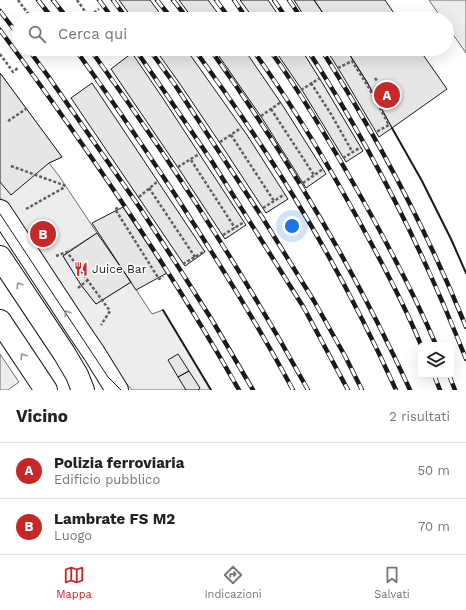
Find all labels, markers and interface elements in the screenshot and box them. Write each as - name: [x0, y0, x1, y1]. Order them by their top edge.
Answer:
- search box: [12, 12, 454, 56]
- icon: search: [26, 23, 48, 45]
- text: Cerca qui: [58, 25, 127, 43]
- pin: A: [374, 80, 400, 110]
- your location: [282, 216, 302, 236]
- pin: B: [30, 219, 56, 249]
- restaurant icon: Juice Bar: [73, 261, 89, 277]
- place label: Juice Bar: [92, 262, 147, 276]
- one-way arrow: [16, 282, 24, 289]
- one-way arrow: [64, 310, 71, 317]
- map controls: [418, 342, 454, 378]
- button: layers: [418, 342, 454, 378]
- one-way arrow: [20, 353, 28, 360]
- text: Vicino: [16, 406, 68, 426]
- text: 2 risultati: [389, 409, 450, 424]
- text: Polizia ferroviaria: [54, 454, 184, 472]
- text: A: [25, 463, 33, 478]
- text: 50 m: [418, 463, 450, 478]
- text: Edificio pubblico: [54, 472, 160, 487]
- text: Lambrate FS M2: [54, 510, 175, 528]
- text: B: [25, 519, 33, 534]
- text: 70 m: [418, 519, 450, 534]
- text: Luogo: [54, 528, 92, 543]
- tab: Mappa: [56, 564, 92, 601]
- tab: Indicazioni: [204, 564, 262, 601]
- tab: Salvati: [374, 564, 410, 601]

